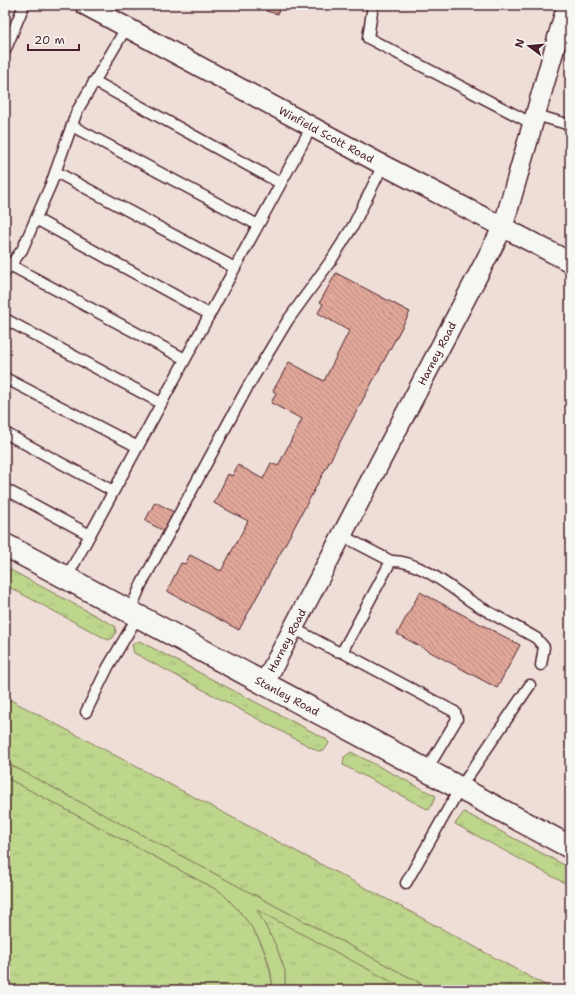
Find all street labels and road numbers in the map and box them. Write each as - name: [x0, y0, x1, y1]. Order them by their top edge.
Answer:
- street label: Winfield Scott Road: [276, 103, 377, 167]
- street label: Harney Road: [414, 319, 460, 388]
- street label: Harney Road: [264, 606, 310, 675]
- street label: Stanley Road: [252, 673, 322, 720]

